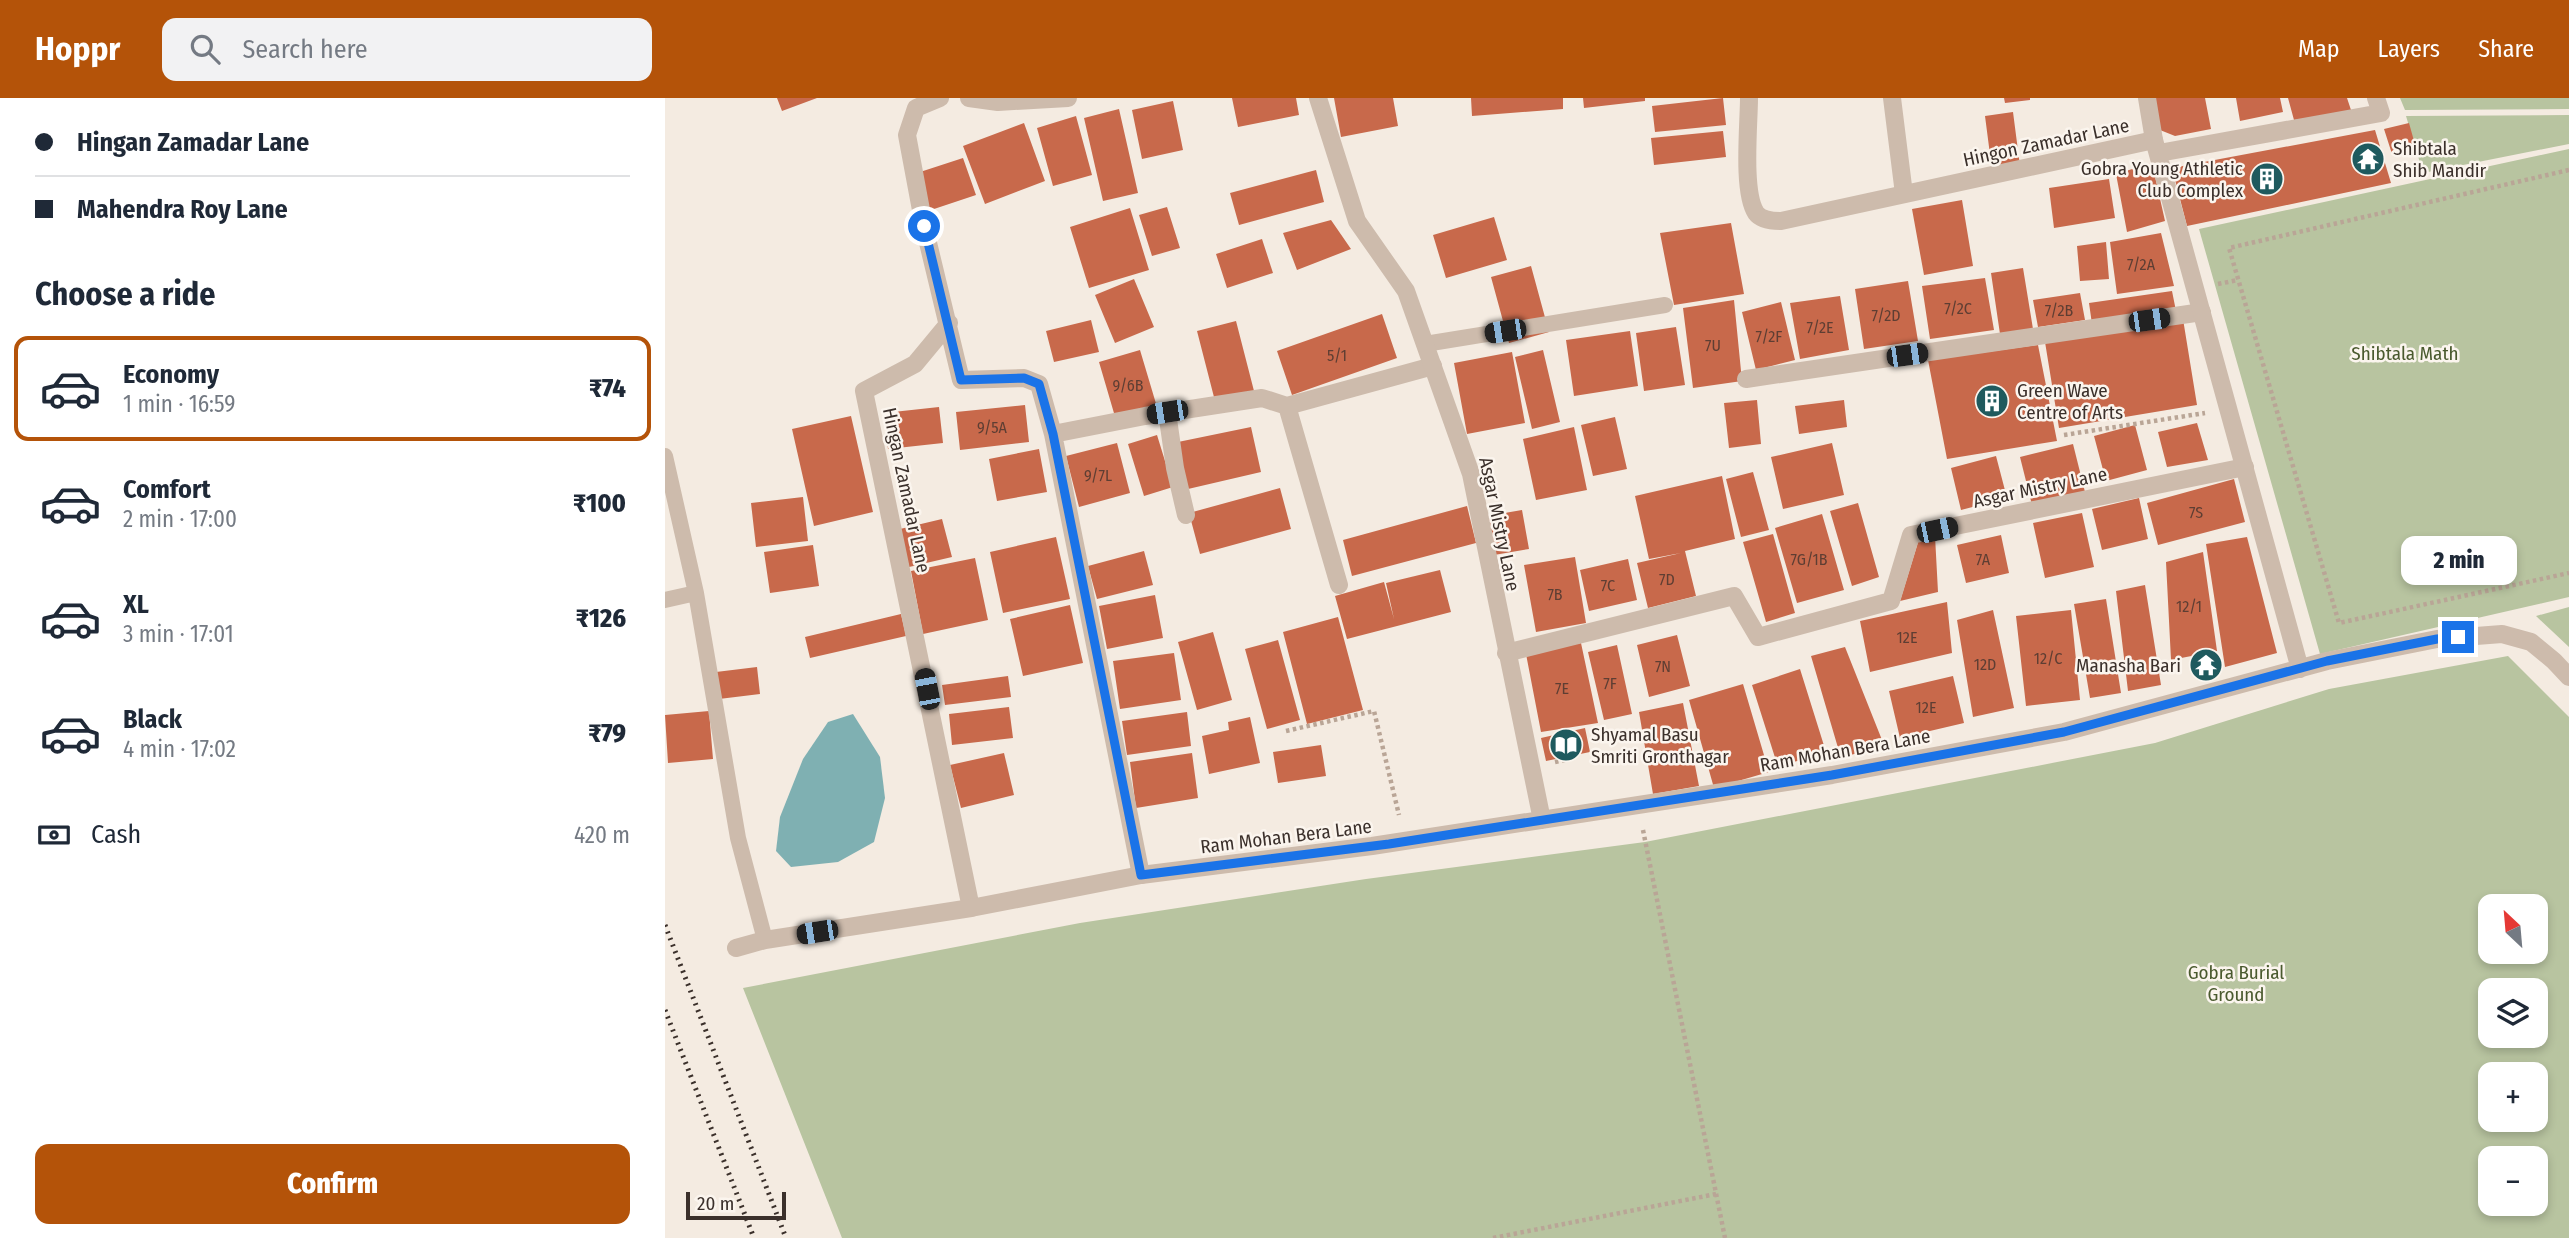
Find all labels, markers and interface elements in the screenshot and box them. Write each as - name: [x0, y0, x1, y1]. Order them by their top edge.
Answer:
- search box: [162, 18, 652, 81]
- text: Hoppr: [35, 29, 120, 69]
- icon: search: [186, 30, 224, 68]
- text: Search here: [242, 34, 368, 65]
- text: Map: [2298, 35, 2340, 63]
- text: Layers: [2378, 35, 2440, 63]
- text: Share: [2478, 35, 2534, 63]
- street label: Hingon Zamadar Lane: [1961, 114, 2131, 171]
- text: Hingan Zamadar Lane: [77, 127, 309, 158]
- place label: Shibtala Shib Mandir: [2393, 137, 2487, 182]
- temple icon: Shibtala Shib Mandir: [2349, 140, 2387, 178]
- place label: Gobra Young Athletic Club Complex: [2081, 157, 2244, 202]
- building icon: Gobra Young Athletic Club Complex: [2248, 160, 2286, 198]
- text: Mahendra Roy Lane: [77, 194, 288, 225]
- route start: [908, 210, 940, 242]
- house number: 7/2A: [2127, 255, 2156, 274]
- text: Choose a ride: [35, 275, 216, 313]
- house number: 7/2C: [1944, 299, 1972, 318]
- house number: 7/2B: [2045, 301, 2073, 320]
- house number: 7/2D: [1871, 306, 1901, 325]
- car: [2127, 307, 2172, 333]
- car: [1483, 317, 1528, 345]
- house number: 7/2E: [1806, 318, 1834, 337]
- house number: 7/2F: [1756, 327, 1782, 346]
- house number: 7U: [1705, 336, 1721, 355]
- car: [1885, 342, 1930, 368]
- park label: Shibtala Math: [2351, 342, 2459, 365]
- house number: 5/1: [1327, 346, 1347, 365]
- icon: car: [39, 357, 102, 420]
- text: Economy: [123, 359, 219, 390]
- text: ₹74: [589, 373, 626, 404]
- house number: 9/6B: [1113, 376, 1144, 395]
- place label: Green Wave Centre of Arts: [2017, 379, 2123, 424]
- building icon: Green Wave Centre of Arts: [1973, 382, 2011, 420]
- text: 1 min · 16:59: [123, 390, 235, 418]
- car: [1145, 398, 1190, 426]
- street label: Hingan Zamadar Lane: [878, 405, 935, 575]
- house number: 9/5A: [977, 418, 1008, 437]
- street label: Asgar Mistry Lane: [1474, 455, 1525, 593]
- street label: Asgar Mistry Lane: [1971, 462, 2109, 513]
- house number: 9/7L: [1084, 466, 1112, 485]
- icon: car: [39, 472, 102, 535]
- text: Comfort: [123, 474, 211, 505]
- text: ₹100: [573, 488, 626, 519]
- house number: 7S: [2189, 503, 2203, 522]
- text: 2 min · 17:00: [123, 505, 237, 533]
- car: [1915, 515, 1960, 545]
- callout: 2 min: [2400, 536, 2516, 584]
- text: 2 min: [2434, 546, 2484, 574]
- house number: 7G/1B: [1790, 550, 1828, 569]
- house number: 7A: [1976, 550, 1991, 569]
- house number: 7D: [1659, 570, 1675, 589]
- house number: 7C: [1601, 576, 1615, 595]
- house number: 7B: [1547, 585, 1563, 604]
- icon: car: [39, 587, 102, 650]
- text: XL: [123, 589, 149, 620]
- house number: 12/1: [2176, 597, 2202, 616]
- text: ₹126: [576, 603, 626, 634]
- text: 3 min · 17:01: [123, 620, 234, 648]
- route end: [2442, 621, 2474, 653]
- house number: 12E: [1897, 628, 1917, 647]
- temple icon: Manasha Bari: [2187, 646, 2225, 684]
- house number: 12/C: [2034, 649, 2062, 668]
- place label: Manasha Bari: [2076, 654, 2181, 677]
- house number: 12D: [1974, 655, 1996, 674]
- house number: 7N: [1655, 657, 1671, 676]
- car: [913, 666, 942, 712]
- house number: 7F: [1603, 674, 1617, 693]
- house number: 7E: [1555, 679, 1569, 698]
- house number: 12E: [1916, 698, 1936, 717]
- icon: car: [39, 702, 102, 765]
- text: Black: [123, 704, 182, 735]
- text: ₹79: [588, 718, 626, 749]
- place label: Shyamal Basu Smriti Gronthagar: [1591, 723, 1729, 768]
- street label: Ram Mohan Bera Lane: [1758, 724, 1932, 777]
- library icon: Shyamal Basu Smriti Gronthagar: [1547, 726, 1585, 764]
- text: 4 min · 17:02: [123, 735, 236, 763]
- street label: Ram Mohan Bera Lane: [1199, 815, 1373, 858]
- icon: cash: [35, 816, 73, 854]
- text: Cash: [91, 819, 141, 850]
- text: 420 m: [574, 821, 630, 849]
- north arrow: [2478, 894, 2548, 964]
- map controls: [2478, 894, 2548, 1216]
- car: [795, 918, 840, 946]
- park label: Gobra Burial Ground: [2188, 961, 2284, 1006]
- button: layers: [2478, 978, 2548, 1048]
- button: +: [2478, 1062, 2548, 1132]
- button: Confirm: [35, 1144, 630, 1224]
- button: −: [2478, 1146, 2548, 1216]
- scale bar: [686, 1189, 786, 1221]
- text: 20 m: [697, 1192, 734, 1215]

